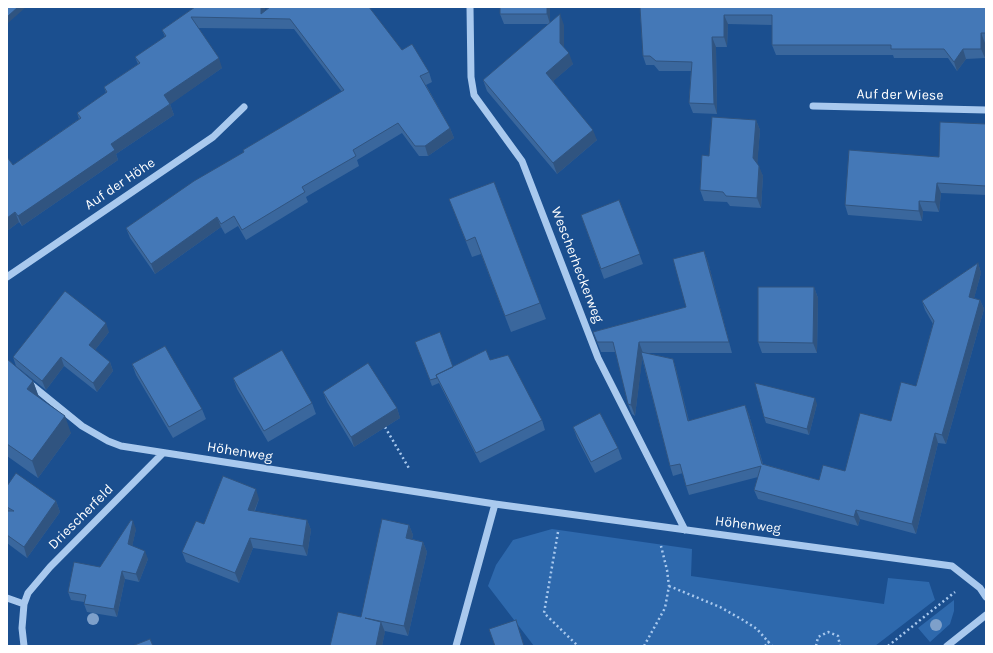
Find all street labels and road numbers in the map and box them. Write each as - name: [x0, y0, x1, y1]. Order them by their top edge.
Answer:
- street label: Auf der Wiese: [856, 86, 944, 104]
- street label: Auf der Höhe: [82, 154, 158, 214]
- street label: Wescherheckerweg: [547, 205, 607, 325]
- street label: Höhenweg: [206, 439, 274, 465]
- street label: Driescherfeld: [45, 481, 117, 553]
- street label: Höhenweg: [714, 513, 782, 537]

